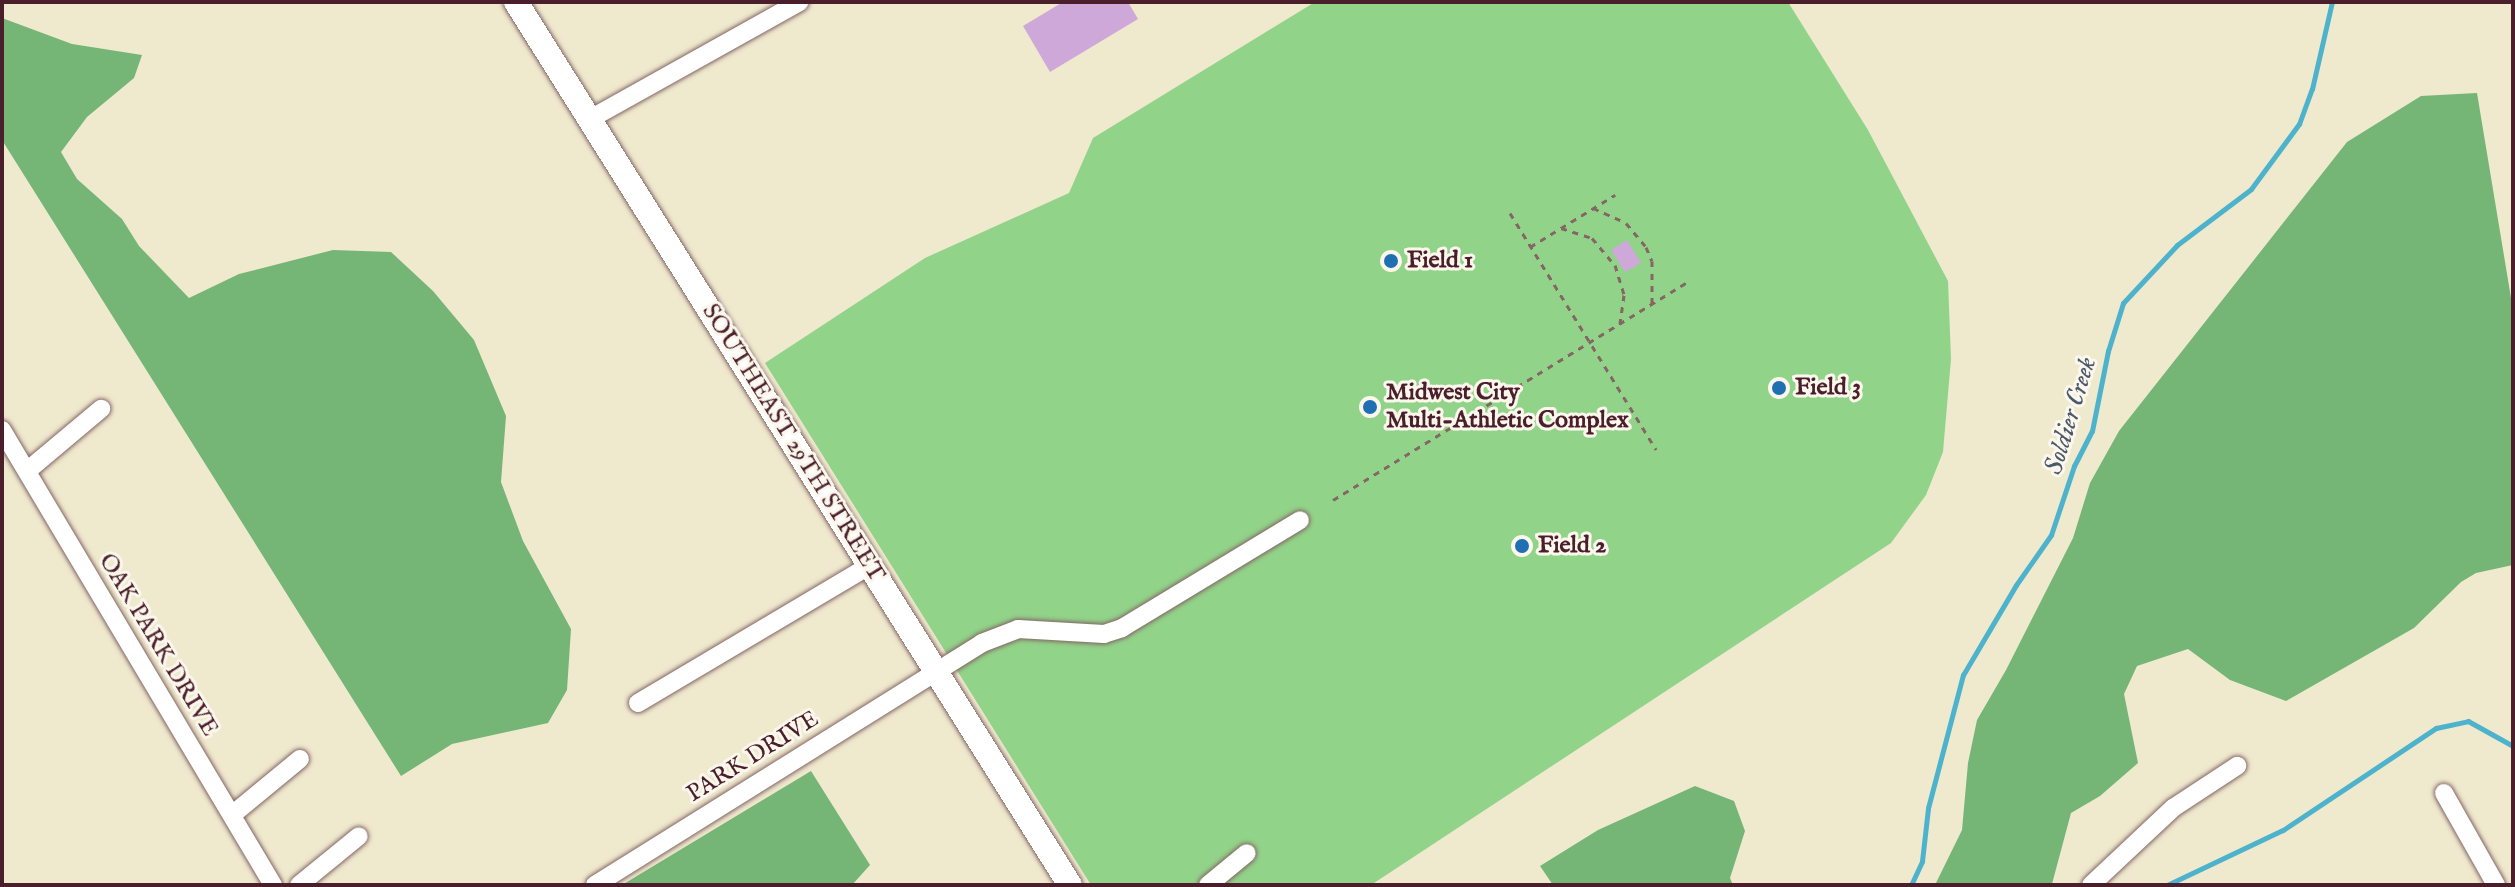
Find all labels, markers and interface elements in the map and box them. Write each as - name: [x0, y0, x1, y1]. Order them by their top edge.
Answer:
- place label: Field 1: [1407, 247, 1473, 275]
- marker: Field 1: [1382, 252, 1400, 270]
- street label: SOUTHEAST 29TH STREET: [695, 299, 891, 587]
- water label: Soldier Creek: [2038, 354, 2104, 478]
- place label: Field 3: [1795, 374, 1861, 402]
- place label: Midwest City Multi-Athletic Complex: [1386, 379, 1629, 435]
- marker: Field 3: [1770, 379, 1788, 397]
- marker: Midwest City Multi-Athletic Complex: [1361, 398, 1379, 416]
- place label: Field 2: [1538, 532, 1606, 560]
- marker: Field 2: [1513, 537, 1531, 555]
- street label: OAK PARK DRIVE: [92, 548, 224, 742]
- street label: PARK DRIVE: [682, 705, 824, 809]

